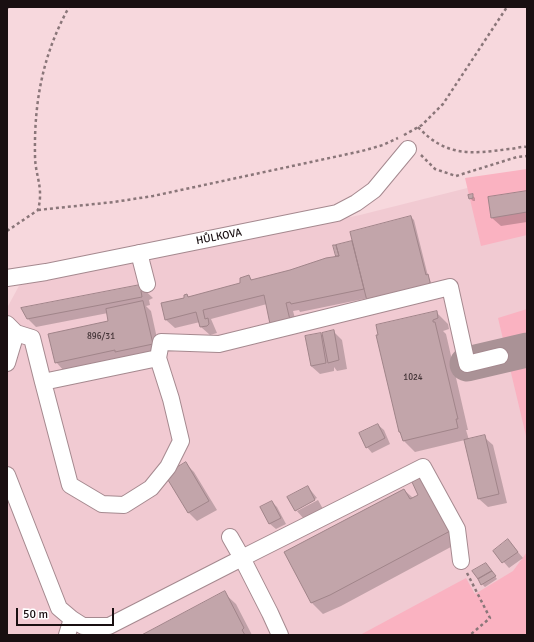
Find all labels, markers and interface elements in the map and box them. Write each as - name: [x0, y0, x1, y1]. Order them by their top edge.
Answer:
- street label: HŮLKOVA: [195, 226, 243, 248]
- house number: 896/31: [87, 332, 115, 342]
- house number: 1024: [403, 373, 423, 383]
- scale bar: [18, 600, 116, 626]
- text: 50 m: [23, 607, 48, 622]

